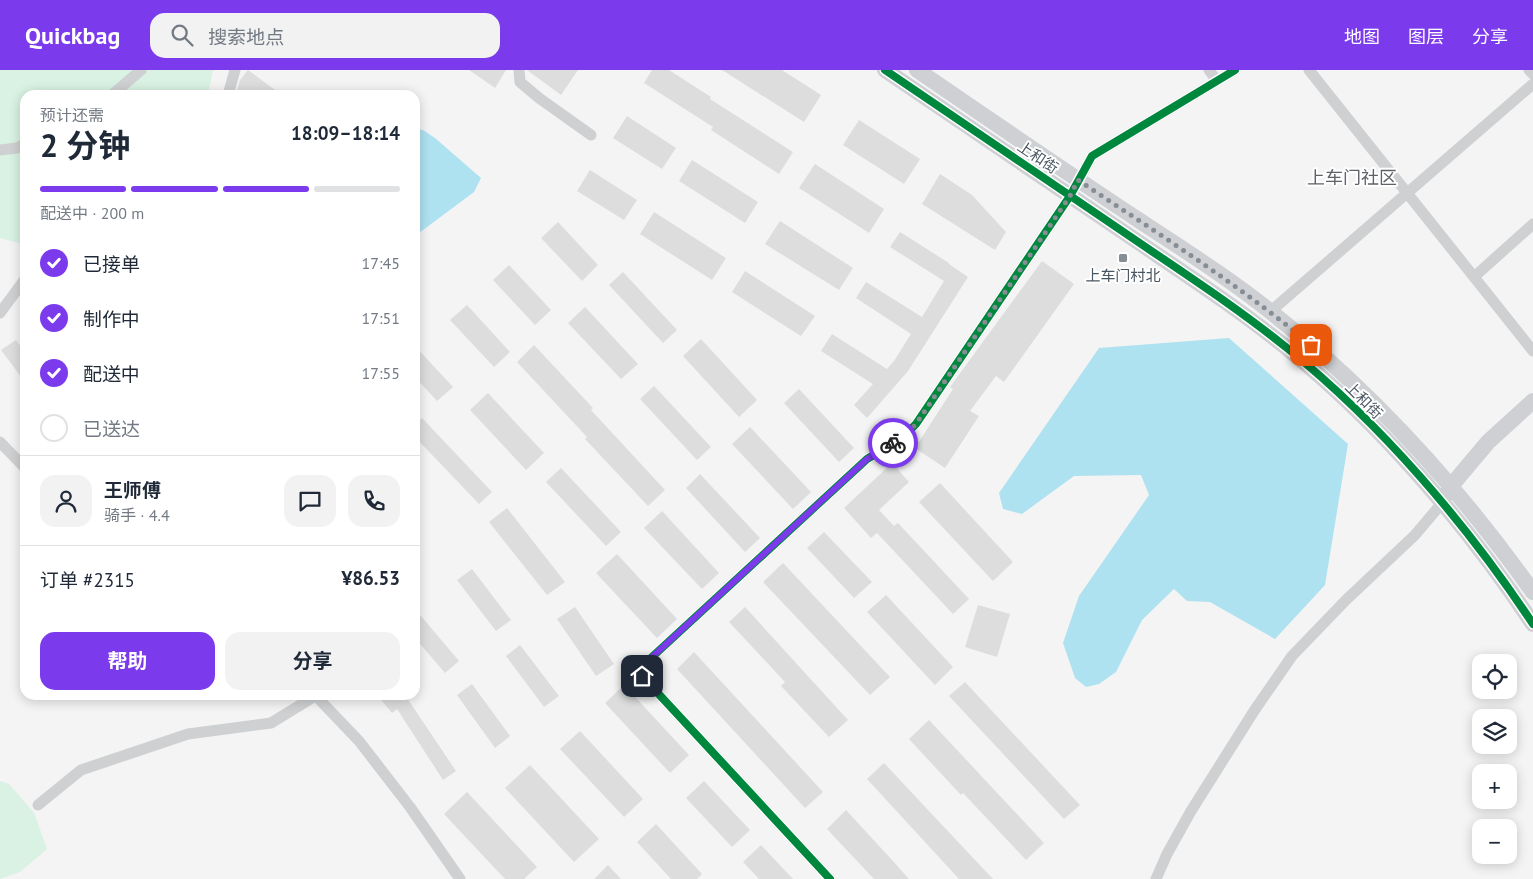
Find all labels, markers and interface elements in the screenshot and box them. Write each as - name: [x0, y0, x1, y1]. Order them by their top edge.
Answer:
- search box: [150, 13, 500, 58]
- text: Quickbag: [25, 20, 120, 51]
- icon: search: [168, 21, 196, 49]
- text: 搜索地点: [208, 25, 284, 49]
- text: 地图: [1344, 25, 1380, 48]
- text: 图层: [1408, 25, 1444, 48]
- text: 分享: [1472, 25, 1508, 48]
- text: 预计还需: [40, 105, 104, 125]
- text: 18:09–18:14: [291, 121, 400, 145]
- text: 2 分钟: [40, 124, 130, 166]
- street label: 上和街: [1014, 137, 1062, 177]
- district label: 上车门社区: [1307, 166, 1397, 189]
- text: 配送中 · 200 m: [40, 203, 144, 223]
- icon: check: [40, 249, 68, 277]
- text: 已接单: [83, 252, 140, 276]
- marker: 上车门村北: [1117, 252, 1129, 264]
- text: 17:45: [362, 253, 400, 273]
- place label: 上车门村北: [1085, 266, 1161, 285]
- icon: check: [40, 304, 68, 332]
- text: 制作中: [83, 307, 140, 331]
- text: 17:51: [362, 308, 400, 328]
- pin: [1290, 324, 1332, 366]
- icon: bag: [1297, 331, 1325, 359]
- icon: check: [40, 359, 68, 387]
- text: 配送中: [83, 362, 140, 386]
- text: 17:55: [362, 363, 400, 383]
- street label: 上和街: [1341, 377, 1387, 423]
- text: 已送达: [83, 417, 140, 441]
- courier: [868, 418, 918, 468]
- icon: bike: [879, 429, 907, 457]
- button: person: [40, 475, 92, 527]
- button: chat: [284, 475, 336, 527]
- button: phone: [348, 475, 400, 527]
- text: 王师傅: [104, 478, 161, 502]
- text: 骑手 · 4.4: [104, 505, 170, 525]
- text: ¥86.53: [341, 566, 400, 590]
- text: 订单 #2315: [40, 568, 135, 592]
- button: 帮助: [40, 632, 215, 690]
- button: 分享: [225, 632, 400, 690]
- map controls: [1472, 654, 1517, 864]
- button: locate: [1472, 654, 1517, 699]
- pin: [621, 655, 663, 697]
- icon: home: [628, 662, 656, 690]
- button: layers: [1472, 709, 1517, 754]
- button: +: [1472, 764, 1517, 809]
- button: −: [1472, 819, 1517, 864]

